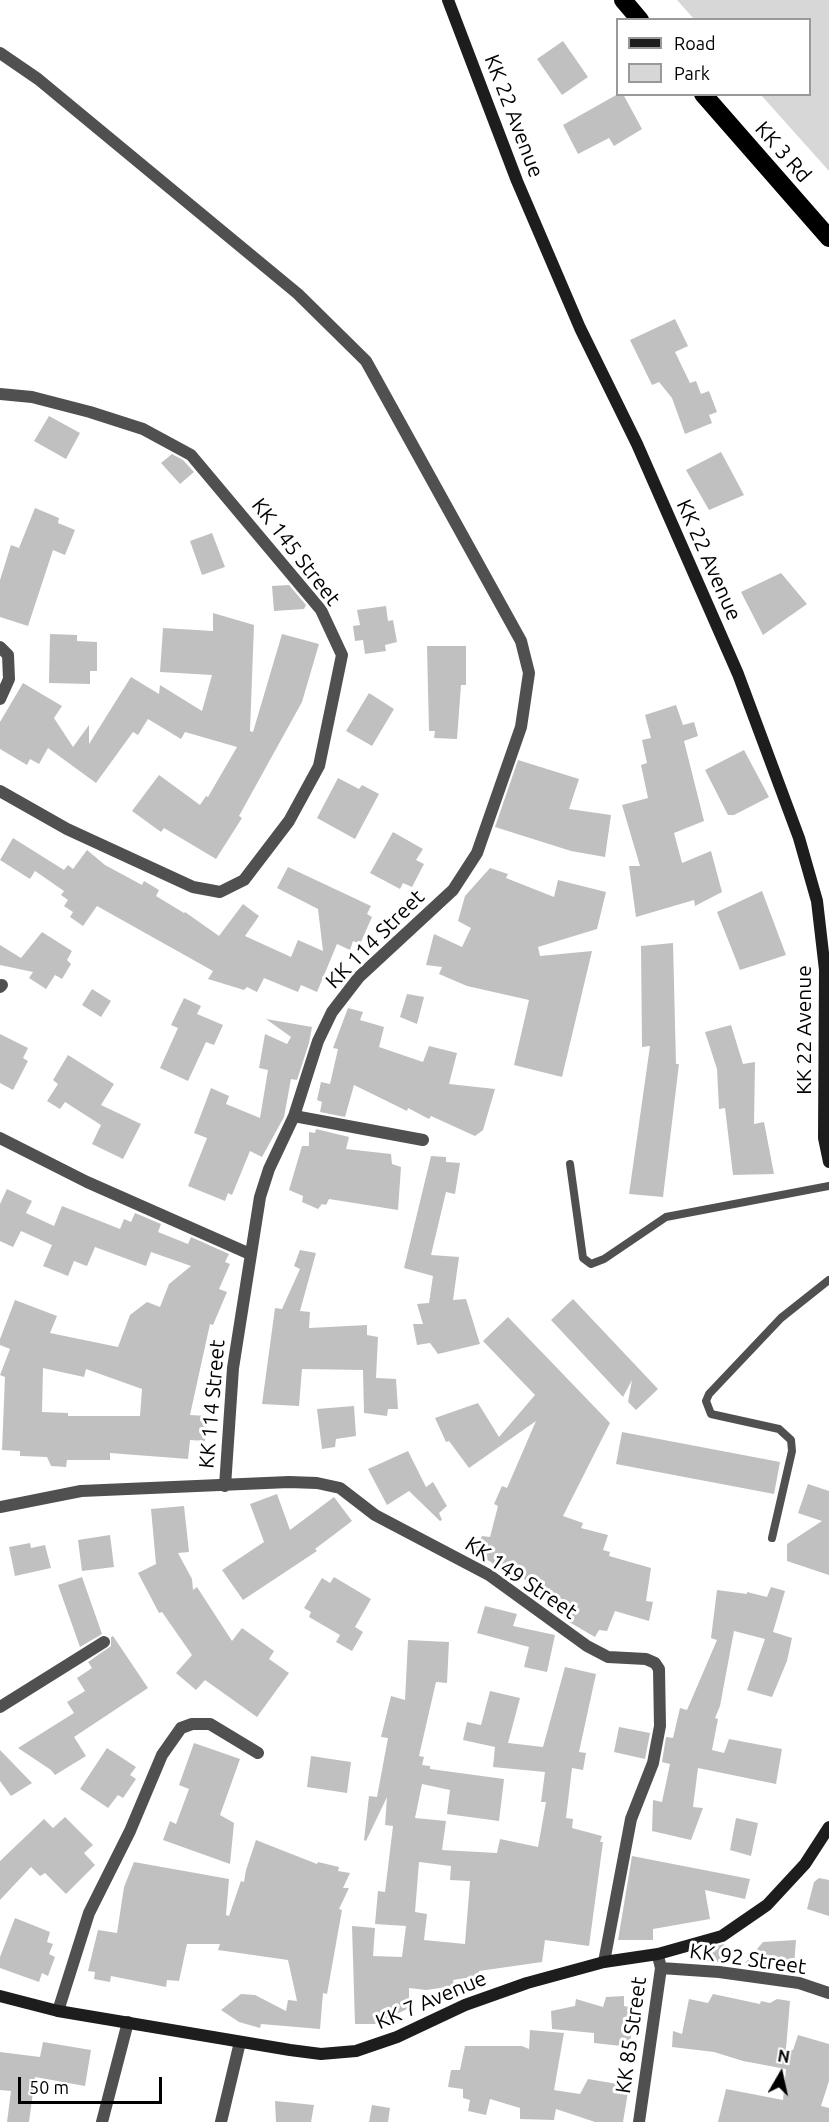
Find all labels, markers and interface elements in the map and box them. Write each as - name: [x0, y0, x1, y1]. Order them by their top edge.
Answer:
- legend: [616, 18, 811, 96]
- text: Road: [674, 33, 716, 53]
- street label: KK 22 Avenue: [479, 51, 549, 181]
- text: Park: [674, 63, 710, 83]
- street label: KK 3 Rd: [750, 116, 816, 188]
- street label: KK 145 Street: [246, 493, 346, 611]
- street label: KK 22 Avenue: [671, 496, 747, 624]
- street label: KK 114 Street: [320, 884, 430, 994]
- street label: KK 22 Avenue: [791, 965, 817, 1095]
- street label: KK 114 Street: [194, 1338, 230, 1470]
- street label: KK 149 Street: [460, 1531, 582, 1625]
- street label: KK 92 Street: [688, 1938, 808, 1980]
- street label: KK 7 Avenue: [372, 1965, 490, 2035]
- street label: KK 85 Street: [610, 1975, 652, 2095]
- north arrow: [751, 2044, 811, 2104]
- text: N: [777, 2046, 791, 2066]
- scale bar: [21, 2065, 165, 2103]
- text: 50 m: [29, 2077, 69, 2097]

